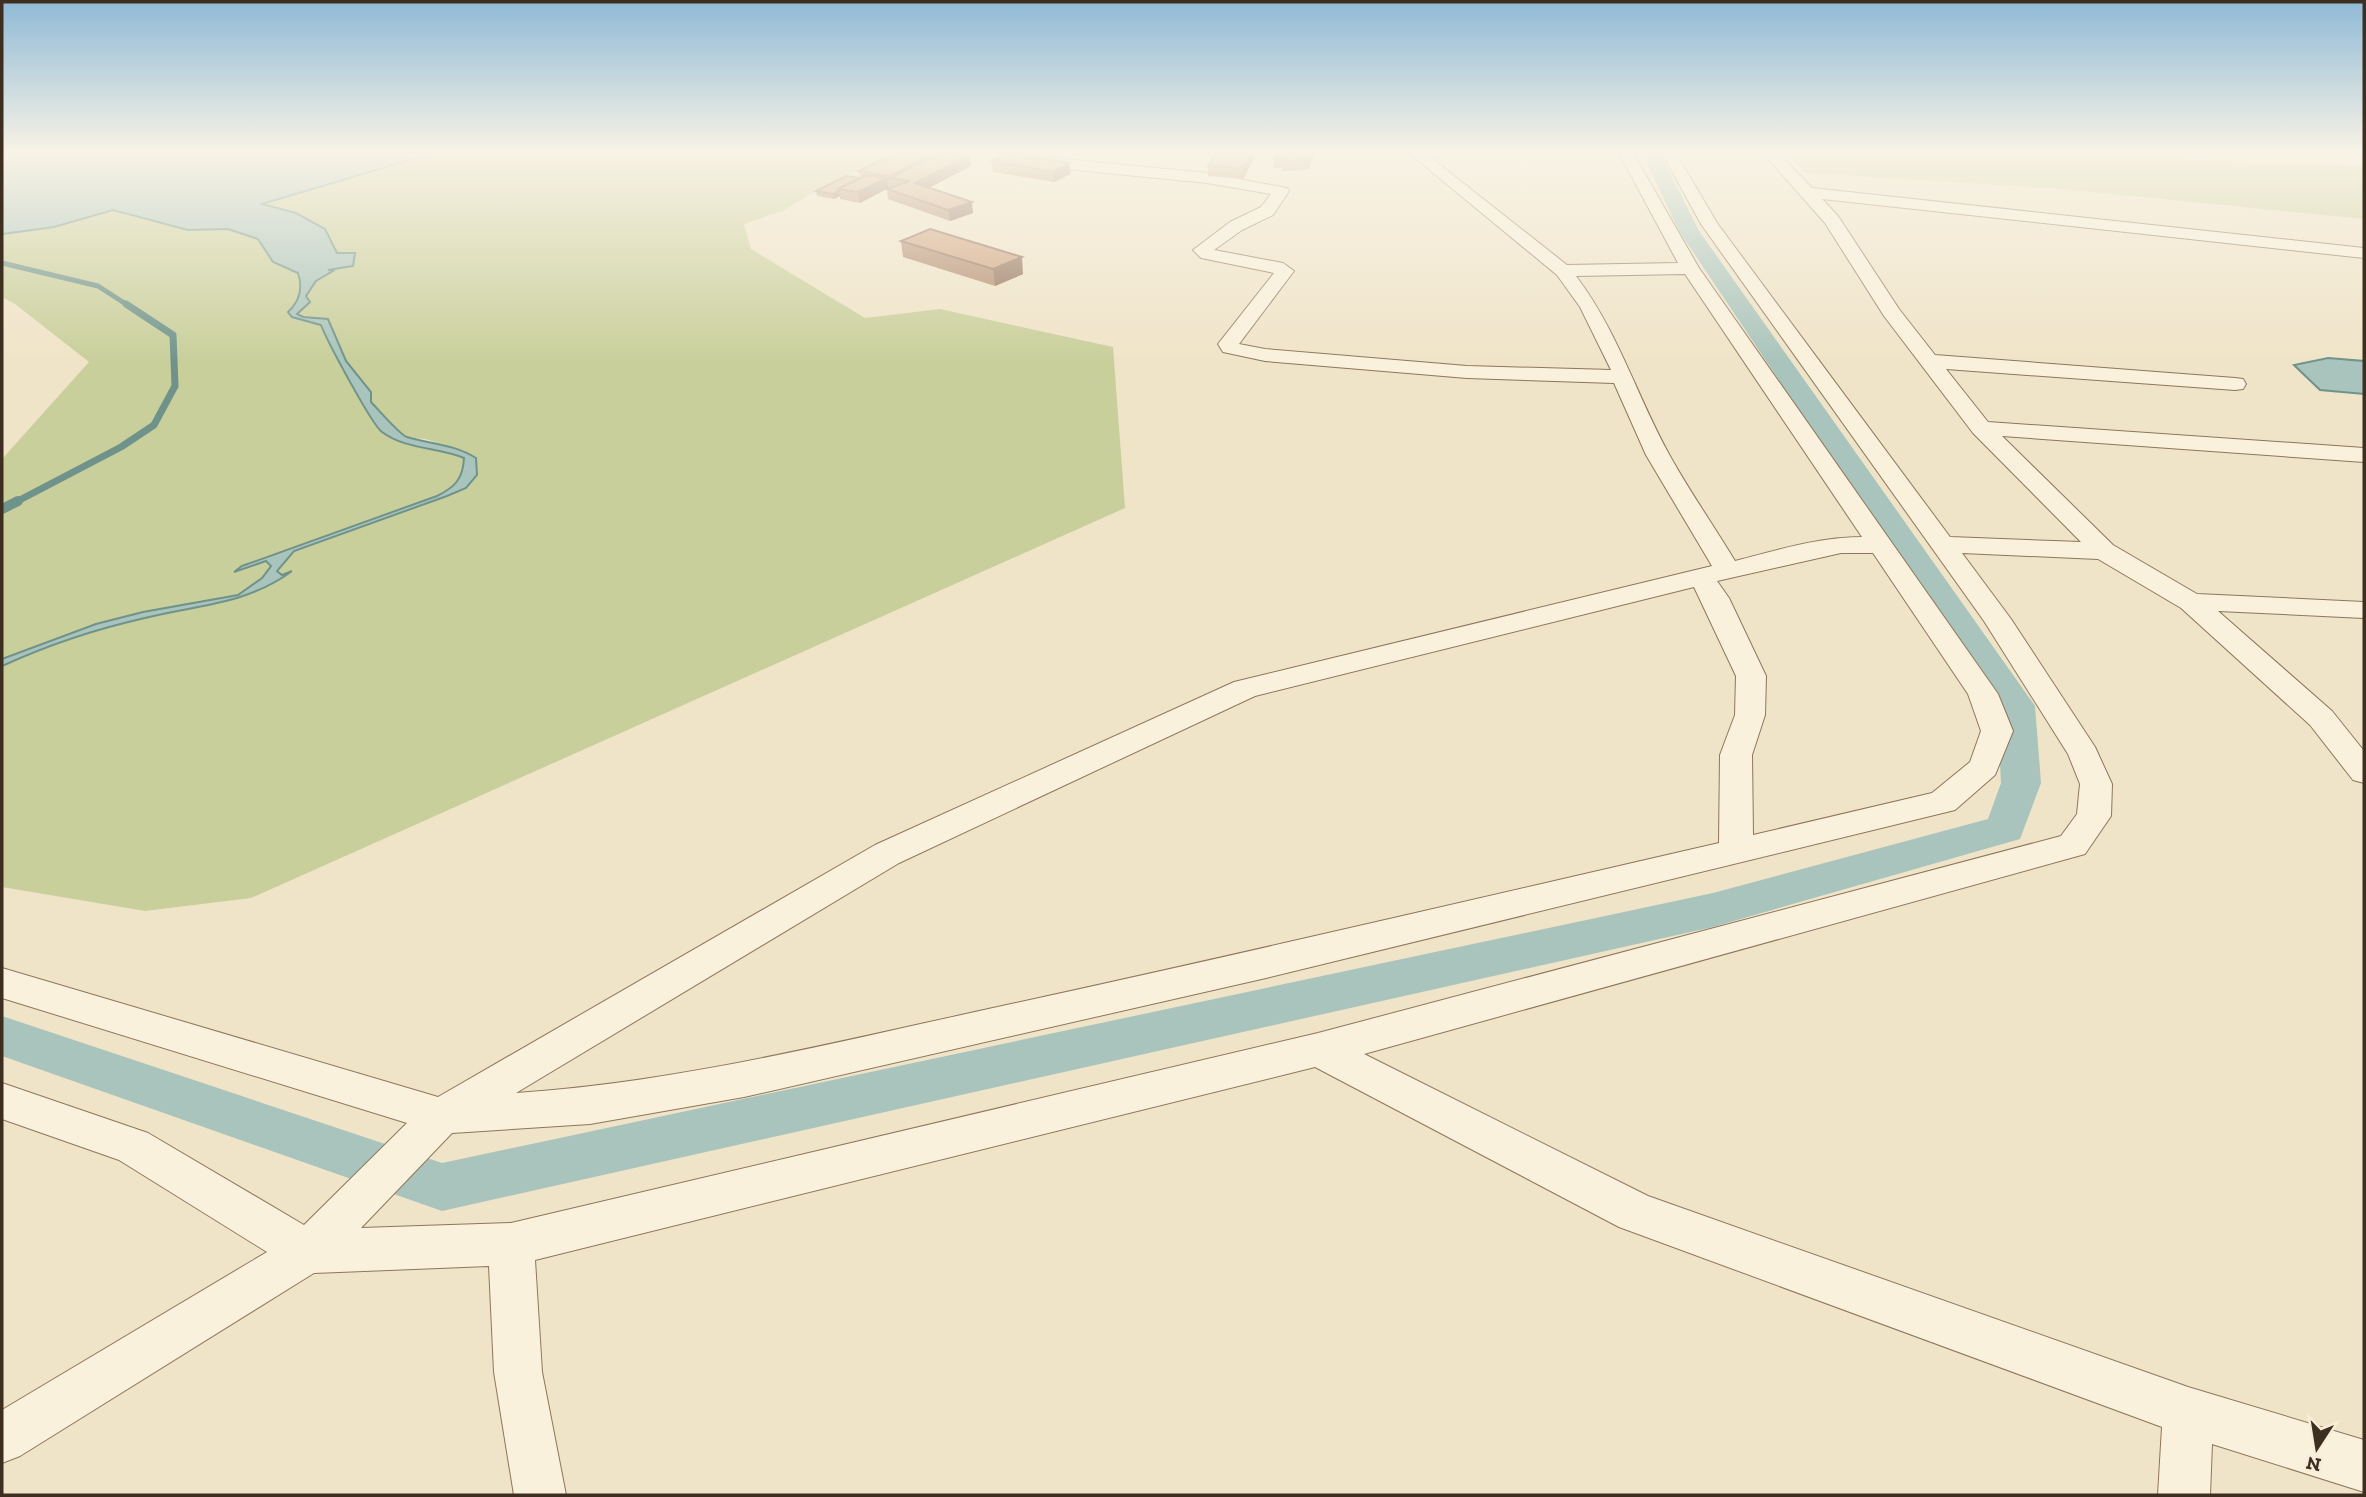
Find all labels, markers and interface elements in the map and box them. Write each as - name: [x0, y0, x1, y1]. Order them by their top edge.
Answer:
- north arrow: [2282, 1413, 2352, 1483]
- text: N: [2304, 1451, 2323, 1477]

